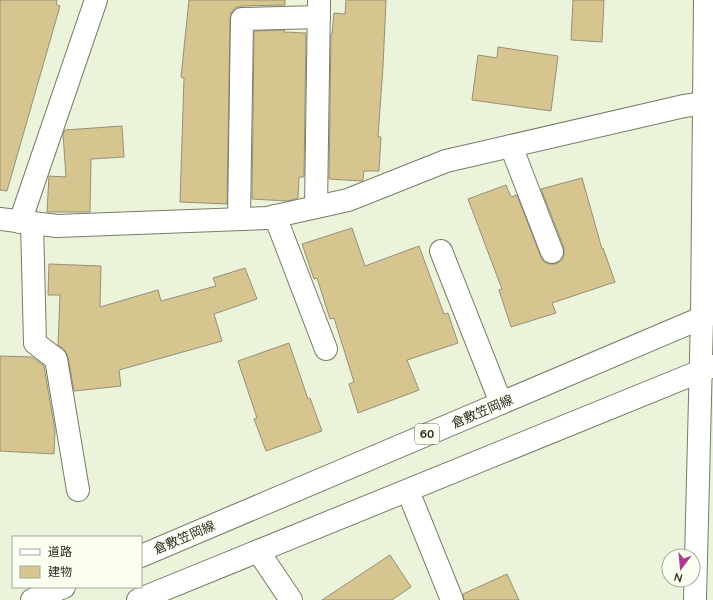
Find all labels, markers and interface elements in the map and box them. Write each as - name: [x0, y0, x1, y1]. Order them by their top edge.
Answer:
- street label: 倉敷笠岡線: [449, 391, 516, 433]
- road number: 60: [415, 424, 439, 444]
- street label: 倉敷笠岡線: [151, 517, 218, 559]
- legend: [12, 536, 142, 588]
- text: 道路: [48, 544, 72, 560]
- north arrow: [661, 548, 701, 588]
- text: 建物: [48, 564, 72, 580]
- text: N: [672, 569, 684, 585]

